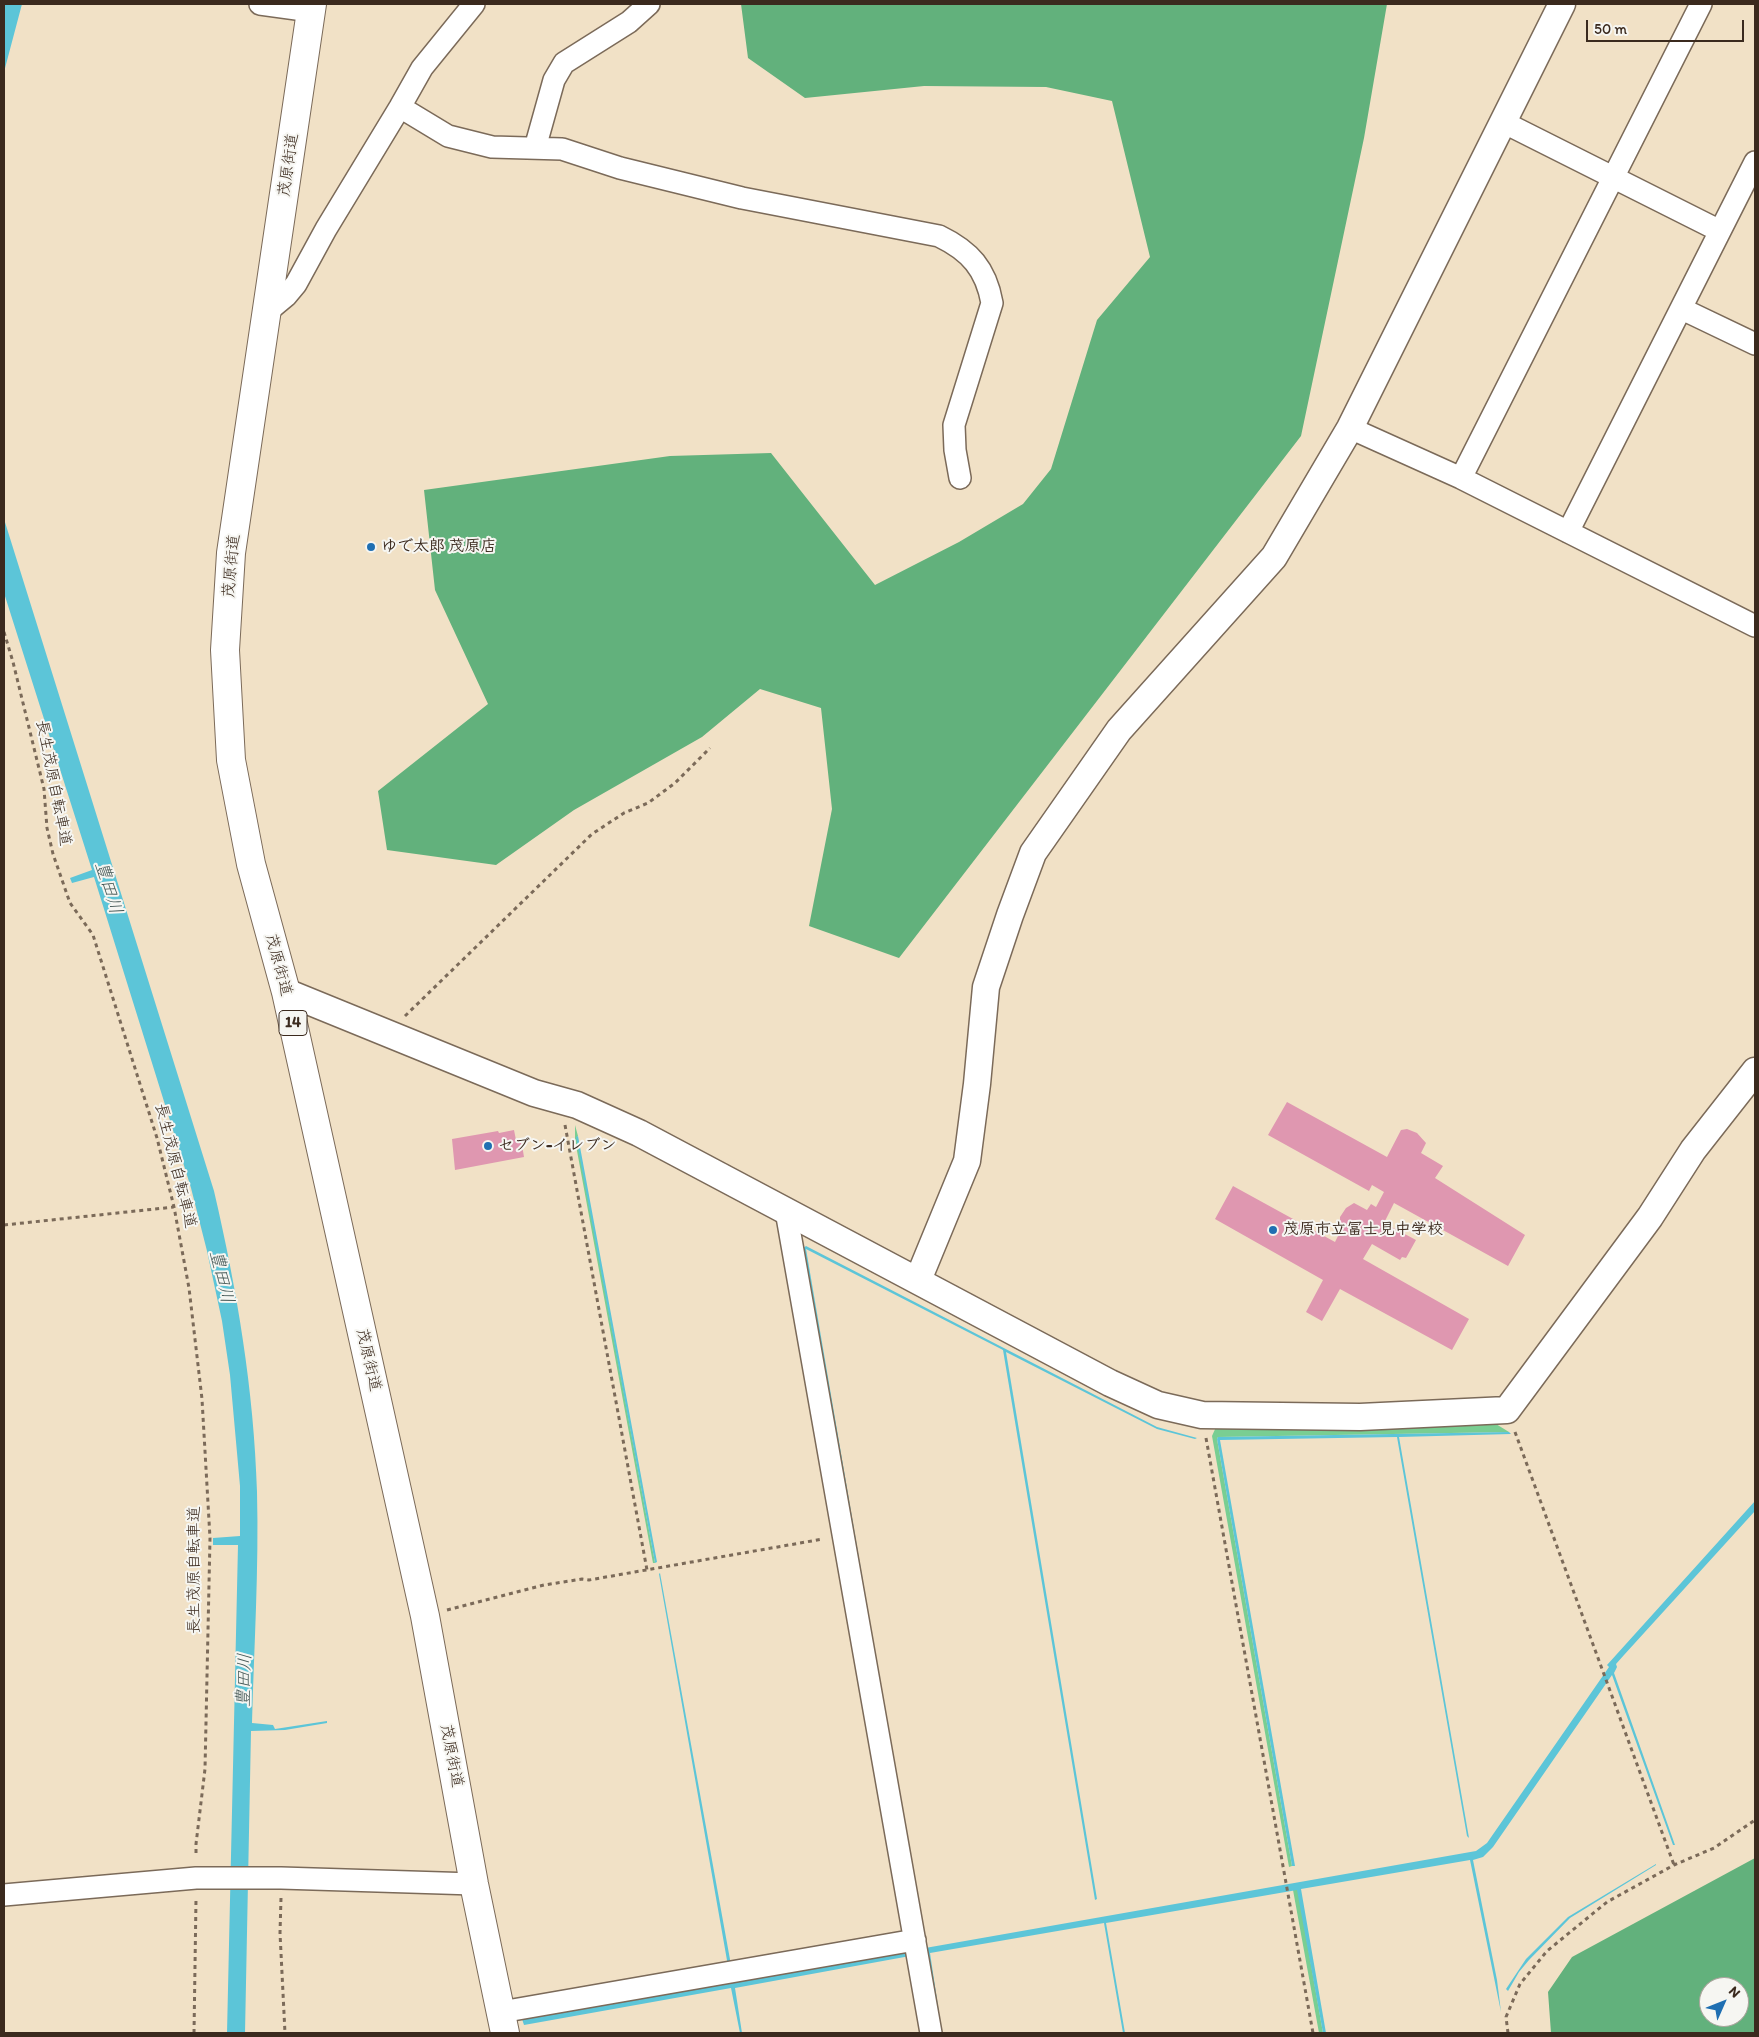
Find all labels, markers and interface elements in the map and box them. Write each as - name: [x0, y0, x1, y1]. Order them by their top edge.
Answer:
- scale bar: [1589, 10, 1746, 42]
- text: 50 m: [1594, 20, 1627, 38]
- street label: 茂原街道: [275, 132, 303, 198]
- street label: 茂原街道: [220, 533, 244, 599]
- place label: ゆで太郎 茂原店: [381, 537, 497, 557]
- marker: ゆで太郎 茂原店: [365, 541, 377, 553]
- street label: 長生茂原自転車道: [31, 718, 75, 848]
- water label: 豊田川: [90, 859, 126, 917]
- street label: 茂原街道: [260, 932, 296, 998]
- road number: 14: [279, 1010, 307, 1036]
- street label: 長生茂原自転車道: [150, 1102, 200, 1230]
- place label: セブン-イレブン: [498, 1136, 616, 1156]
- marker: セブン-イレブン: [482, 1140, 494, 1152]
- place label: 茂原市立冨士見中学校: [1283, 1220, 1443, 1240]
- marker: 茂原市立冨士見中学校: [1267, 1224, 1279, 1236]
- water label: 豊田川: [204, 1248, 238, 1306]
- street label: 茂原街道: [351, 1327, 385, 1393]
- street label: 長生茂原自転車道: [185, 1506, 205, 1634]
- water label: 豊田川: [233, 1653, 257, 1707]
- street label: 茂原街道: [435, 1723, 467, 1789]
- north arrow: [1699, 1977, 1749, 2027]
- text: N: [1725, 1983, 1744, 2001]

